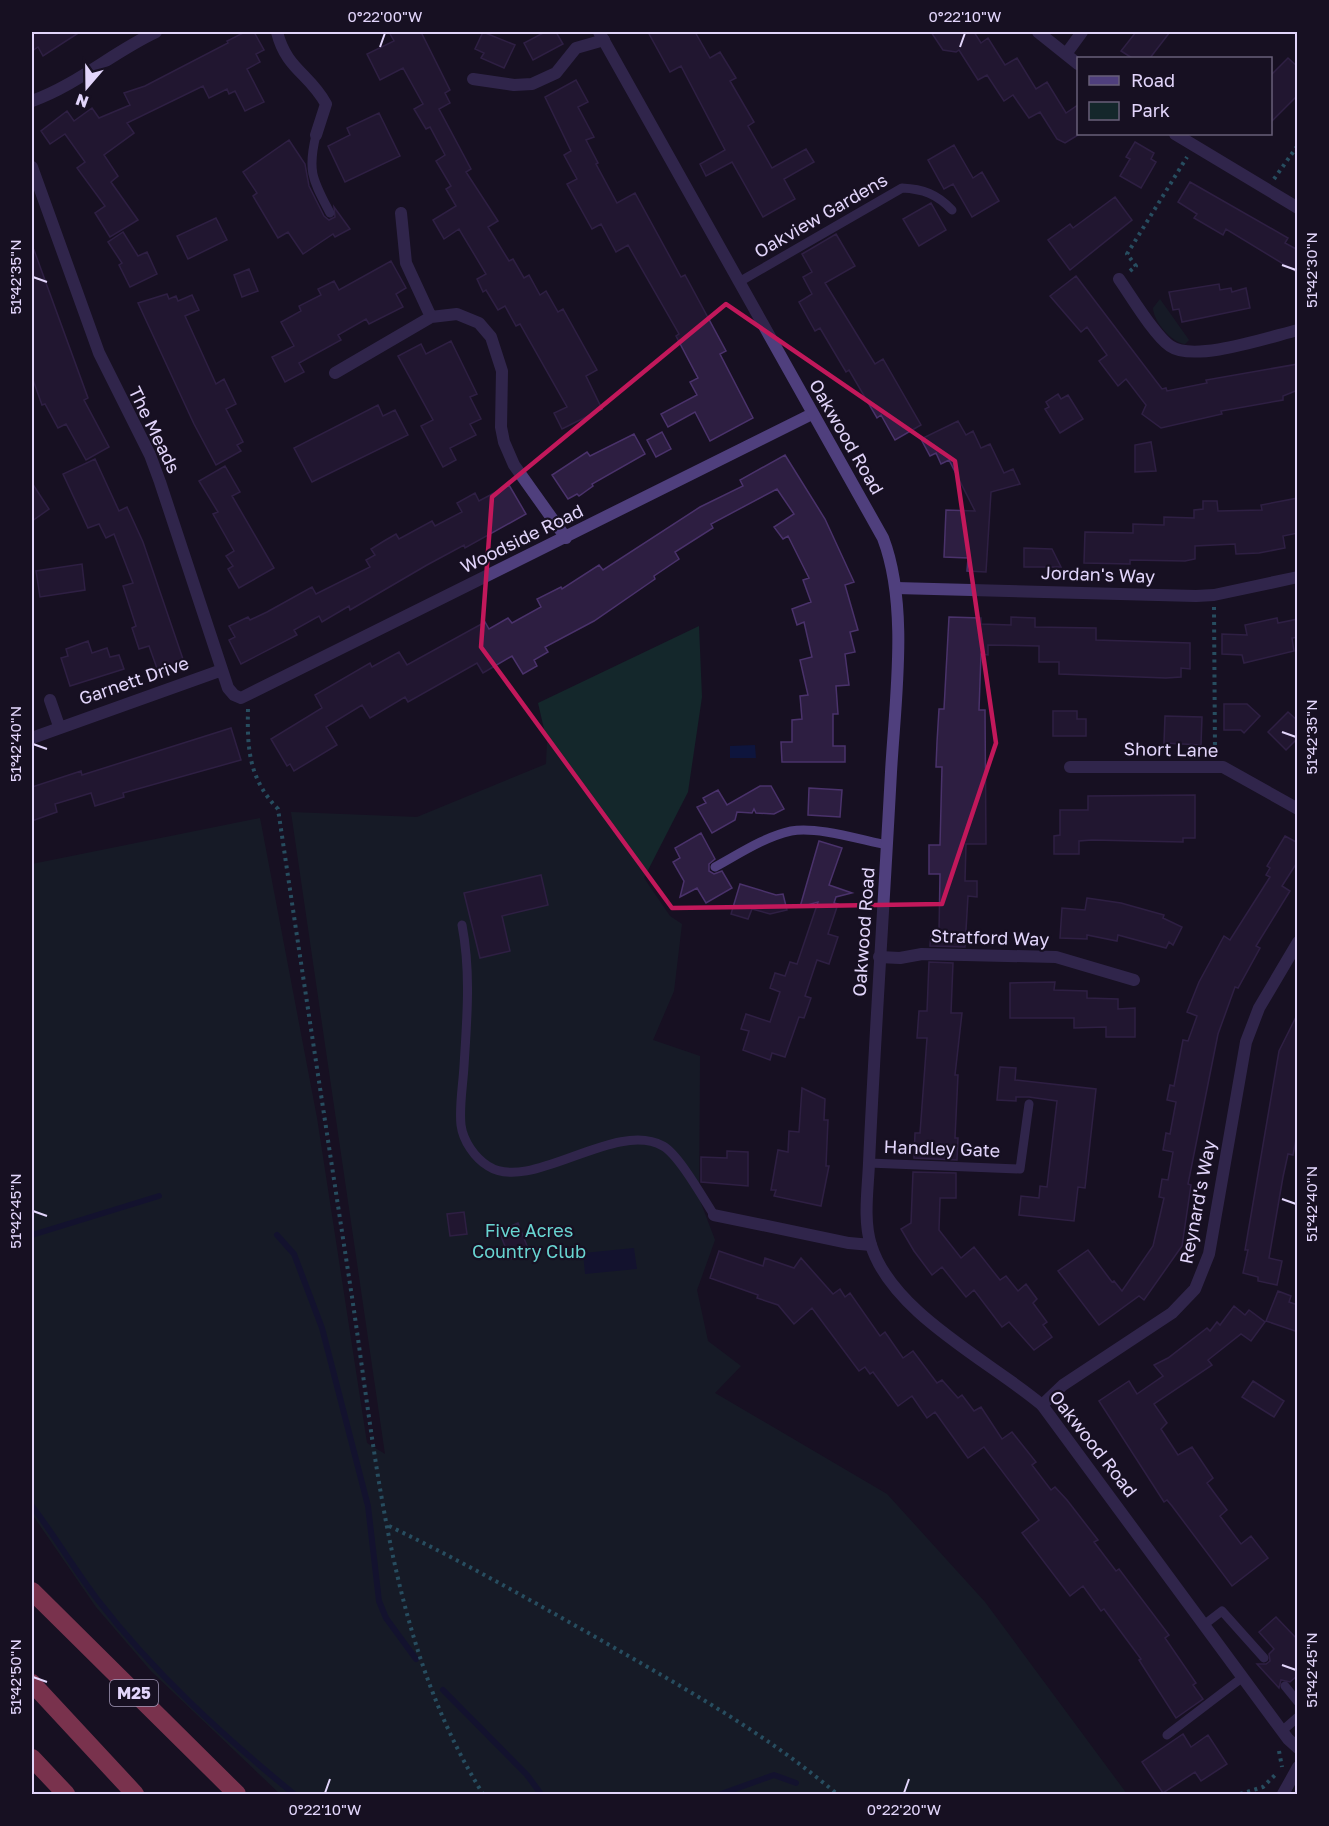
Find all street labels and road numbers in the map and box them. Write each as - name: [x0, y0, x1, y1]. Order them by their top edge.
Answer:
- street label: Oakview Gardens: [750, 168, 891, 262]
- street label: Oakwood Road: [805, 375, 889, 498]
- street label: The Meads: [124, 383, 185, 477]
- street label: Woodside Road: [457, 499, 586, 577]
- street label: Jordan's Way: [1041, 561, 1155, 587]
- street label: Garnett Drive: [76, 651, 191, 709]
- street label: Short Lane: [1124, 737, 1218, 761]
- street label: Oakwood Road: [848, 867, 878, 997]
- street label: Stratford Way: [930, 924, 1050, 950]
- street label: Handley Gate: [883, 1135, 1001, 1161]
- street label: Reynard's Way: [1174, 1138, 1220, 1266]
- street label: Oakwood Road: [1045, 1386, 1142, 1501]
- road number: M25: [110, 1680, 158, 1706]

